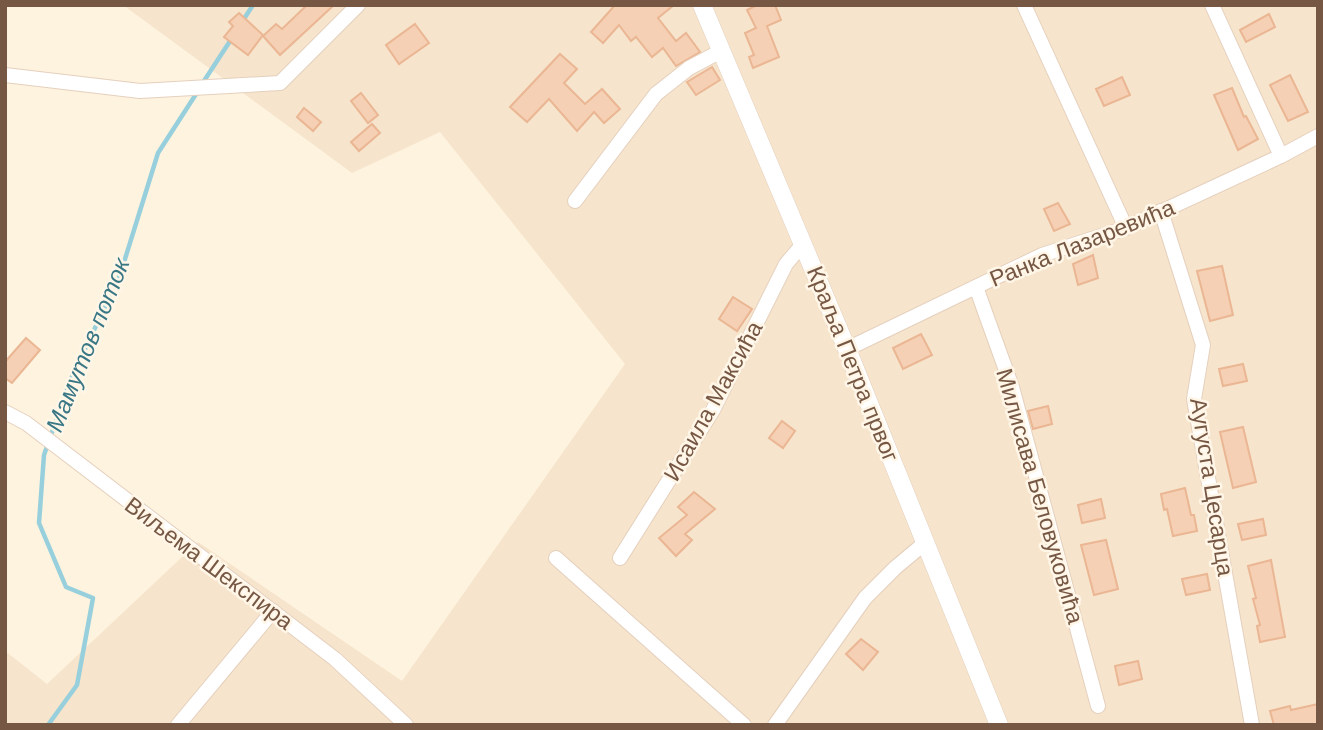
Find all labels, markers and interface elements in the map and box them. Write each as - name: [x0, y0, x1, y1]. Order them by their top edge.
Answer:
- street label: Ранка Лазаревића: [986, 194, 1178, 292]
- water label: Мамутов поток: [40, 252, 135, 436]
- street label: Краља Петра првог: [802, 262, 904, 466]
- street label: Исаила Максића: [658, 316, 768, 485]
- street label: Милисава Беловуковића: [991, 365, 1089, 627]
- street label: Аугуста Цесарца: [1185, 396, 1239, 578]
- street label: Виљема Шекспира: [120, 491, 298, 635]

